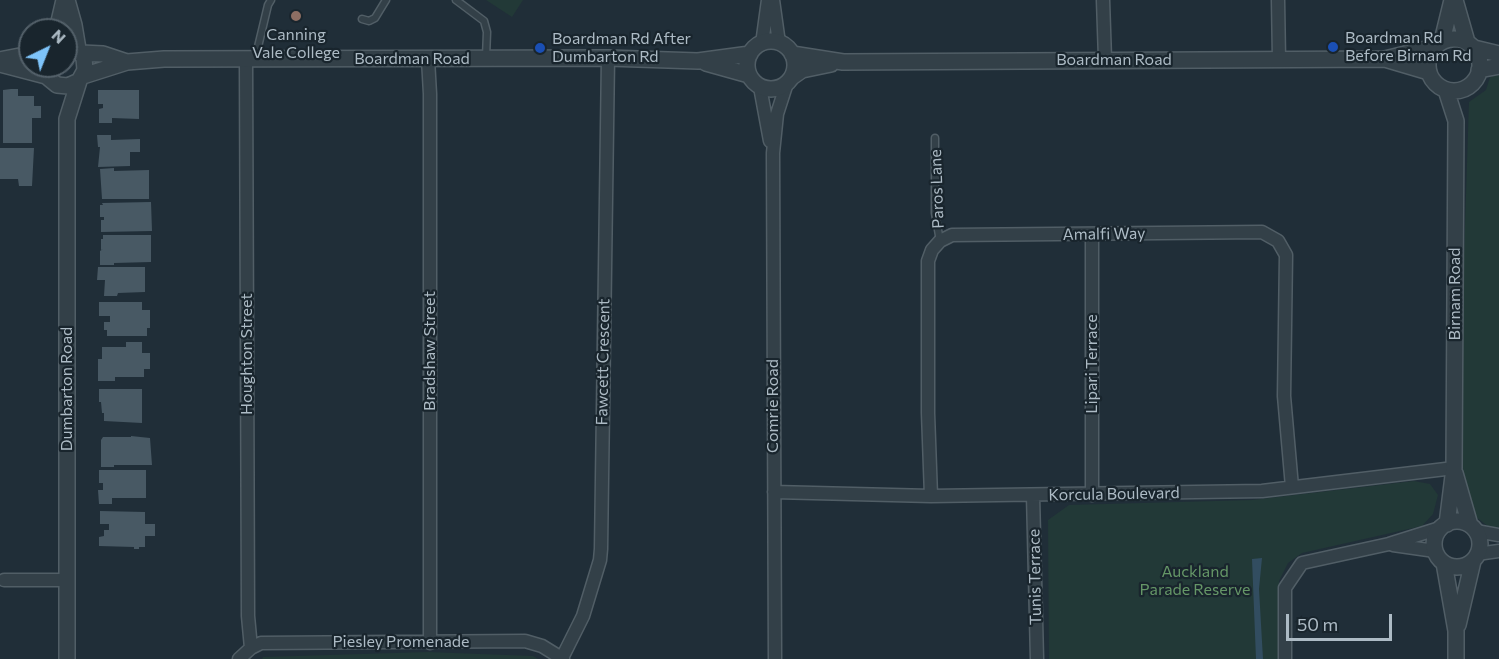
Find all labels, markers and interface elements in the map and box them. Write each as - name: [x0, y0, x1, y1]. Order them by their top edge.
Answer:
- marker: Canning Vale College: [289, 9, 303, 23]
- north arrow: [18, 18, 78, 78]
- text: N: [48, 25, 70, 47]
- place label: Canning Vale College: [252, 25, 340, 63]
- place label: Boardman Rd Before Birnam Rd: [1345, 28, 1472, 66]
- place label: Boardman Rd After Dumbarton Rd: [552, 29, 691, 67]
- marker: Boardman Rd Before Birnam Rd: [1326, 40, 1340, 54]
- marker: Boardman Rd After Dumbarton Rd: [533, 41, 547, 55]
- street label: Boardman Road: [354, 49, 470, 69]
- street label: Boardman Road: [1056, 50, 1172, 70]
- street label: Paros Lane: [926, 149, 948, 229]
- street label: Amalfi Way: [1062, 224, 1146, 244]
- street label: Birnam Road: [1445, 248, 1465, 340]
- street label: Bradshaw Street: [420, 291, 440, 411]
- street label: Houghton Street: [237, 293, 257, 415]
- street label: Fawcett Crescent: [592, 298, 614, 426]
- street label: Lipari Terrace: [1082, 314, 1102, 414]
- street label: Dumbarton Road: [57, 327, 77, 451]
- street label: Comrie Road: [763, 359, 783, 453]
- street label: Korcula Boulevard: [1048, 483, 1180, 505]
- street label: Tunis Terrace: [1025, 529, 1045, 625]
- park label: Auckland Parade Reserve: [1140, 562, 1250, 600]
- scale bar: [1289, 602, 1396, 640]
- text: 50 m: [1297, 613, 1338, 635]
- street label: Piesley Promenade: [333, 632, 469, 652]

